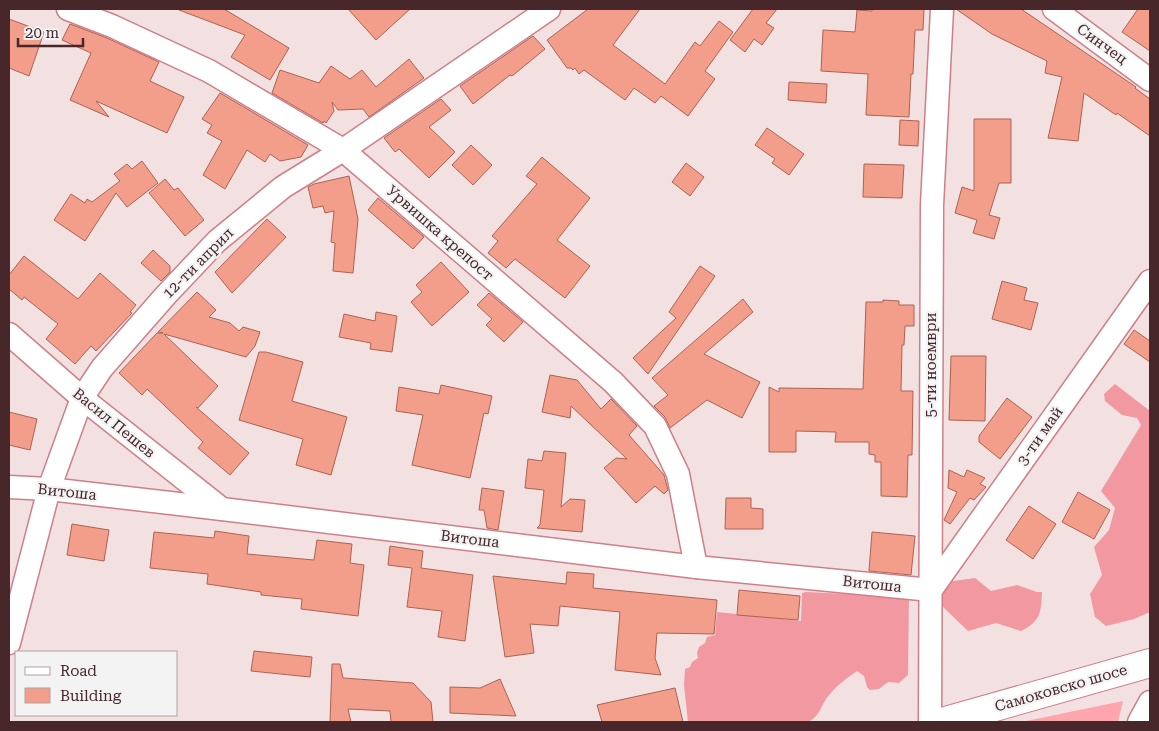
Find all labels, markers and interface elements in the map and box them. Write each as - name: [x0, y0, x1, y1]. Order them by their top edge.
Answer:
- scale bar: [18, 15, 82, 47]
- street label: Синчец: [1073, 20, 1131, 68]
- text: 20 m: [25, 24, 60, 42]
- street label: Урвишка крепост: [383, 182, 497, 284]
- street label: 12-ти април: [159, 224, 237, 302]
- street label: 5-ти ноември: [922, 312, 940, 418]
- street label: Васил Пешев: [69, 384, 159, 462]
- street label: 3-ти май: [1013, 403, 1067, 469]
- street label: Витоша: [36, 480, 98, 504]
- street label: Витоша: [439, 526, 501, 552]
- street label: Витоша: [841, 572, 903, 596]
- legend: [15, 651, 178, 716]
- street label: Самоковско шосе: [993, 660, 1129, 716]
- text: Road: [60, 662, 97, 680]
- text: Building: [60, 687, 122, 705]

